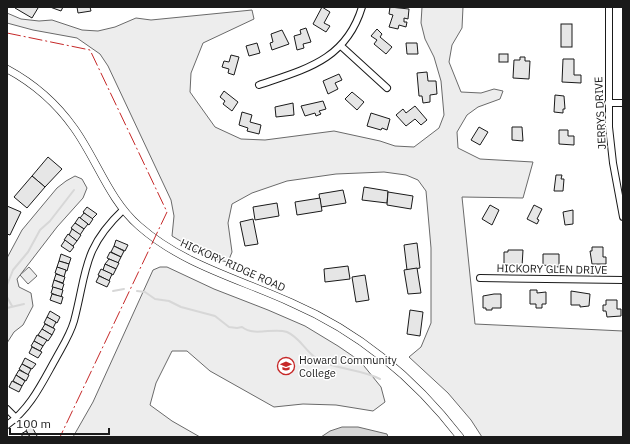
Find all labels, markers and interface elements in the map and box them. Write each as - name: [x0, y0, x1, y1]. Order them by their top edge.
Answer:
- street label: JERRYS DRIVE: [591, 76, 609, 150]
- street label: HICKORY RIDGE ROAD: [178, 235, 288, 295]
- street label: HICKORY GLEN DRIVE: [496, 261, 608, 277]
- place label: Howard Community College: [299, 353, 397, 380]
- school or university icon: Howard Community College: [276, 356, 296, 376]
- scale bar: [10, 410, 109, 436]
- text: 100 m: [16, 416, 51, 431]

